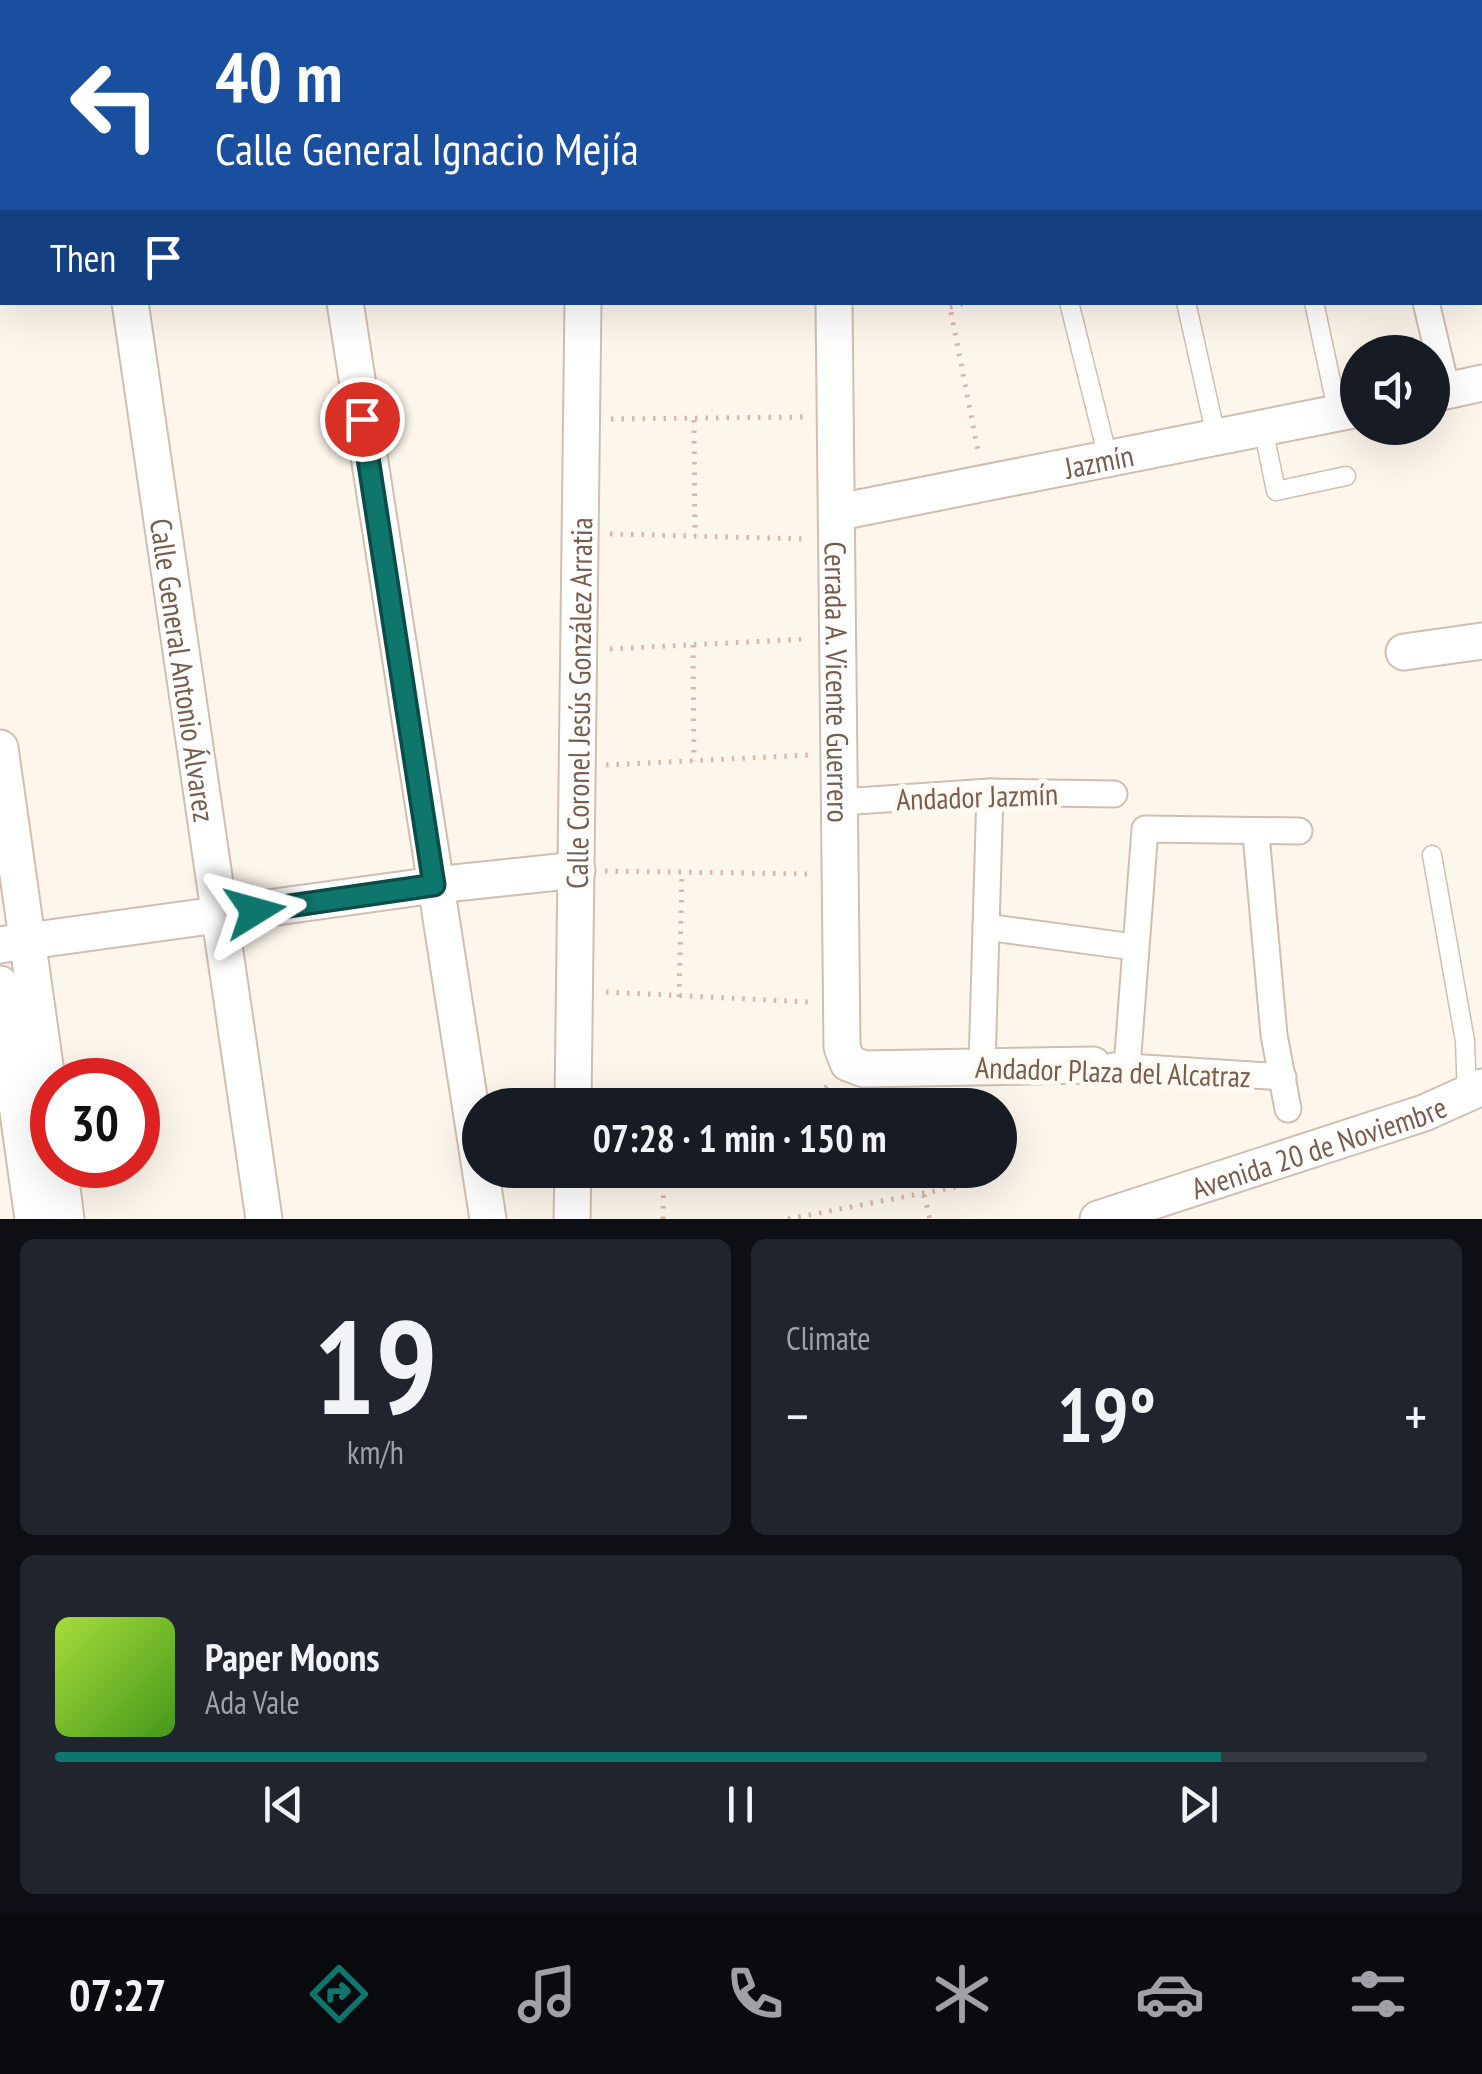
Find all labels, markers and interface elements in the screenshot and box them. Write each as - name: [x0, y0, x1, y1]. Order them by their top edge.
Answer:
- text: 40 m: [215, 31, 343, 121]
- icon: left: [50, 40, 180, 170]
- text: Calle General Ignacio Mejía: [215, 119, 639, 177]
- icon: arrive: [136, 230, 191, 285]
- text: Then: [50, 233, 116, 282]
- map controls: [1340, 335, 1450, 445]
- button: sound: [1340, 335, 1450, 445]
- pin: [320, 377, 405, 462]
- icon: arrive: [335, 392, 390, 447]
- street label: Jazmín: [1060, 435, 1137, 486]
- street label: Calle General Antonio Álvarez: [142, 516, 225, 824]
- street label: Calle Coronel Jesús González Arratia: [556, 517, 600, 889]
- street label: Cerrada A. Vicente Guerrero: [817, 541, 859, 823]
- street label: Andador Jazmín: [895, 774, 1059, 818]
- position arrow: [203, 859, 307, 963]
- street label: Andador Plaza del Alcatraz: [975, 1047, 1251, 1095]
- speed limit sign: 30: [30, 1058, 160, 1188]
- street label: Avenida 20 de Noviembre: [1186, 1086, 1452, 1207]
- text: 07:28 · 1 min · 150 m: [593, 1113, 886, 1162]
- text: 19: [313, 1282, 438, 1450]
- text: Climate: [786, 1317, 870, 1359]
- text: 19°: [1057, 1366, 1156, 1463]
- text: −: [786, 1380, 809, 1451]
- text: +: [1404, 1380, 1427, 1451]
- text: km/h: [347, 1431, 404, 1473]
- text: Paper Moons: [205, 1632, 380, 1681]
- text: Ada Vale: [205, 1681, 300, 1723]
- icon: previous: [256, 1777, 311, 1832]
- icon: pause: [713, 1777, 768, 1832]
- icon: next: [1171, 1777, 1226, 1832]
- icon: directions: [304, 1959, 374, 2029]
- icon: music: [512, 1959, 582, 2029]
- icon: phone: [720, 1959, 790, 2029]
- icon: climate: [927, 1959, 997, 2029]
- icon: car: [1135, 1959, 1205, 2029]
- icon: filters: [1343, 1959, 1413, 2029]
- text: 07:27: [69, 1965, 166, 2023]

